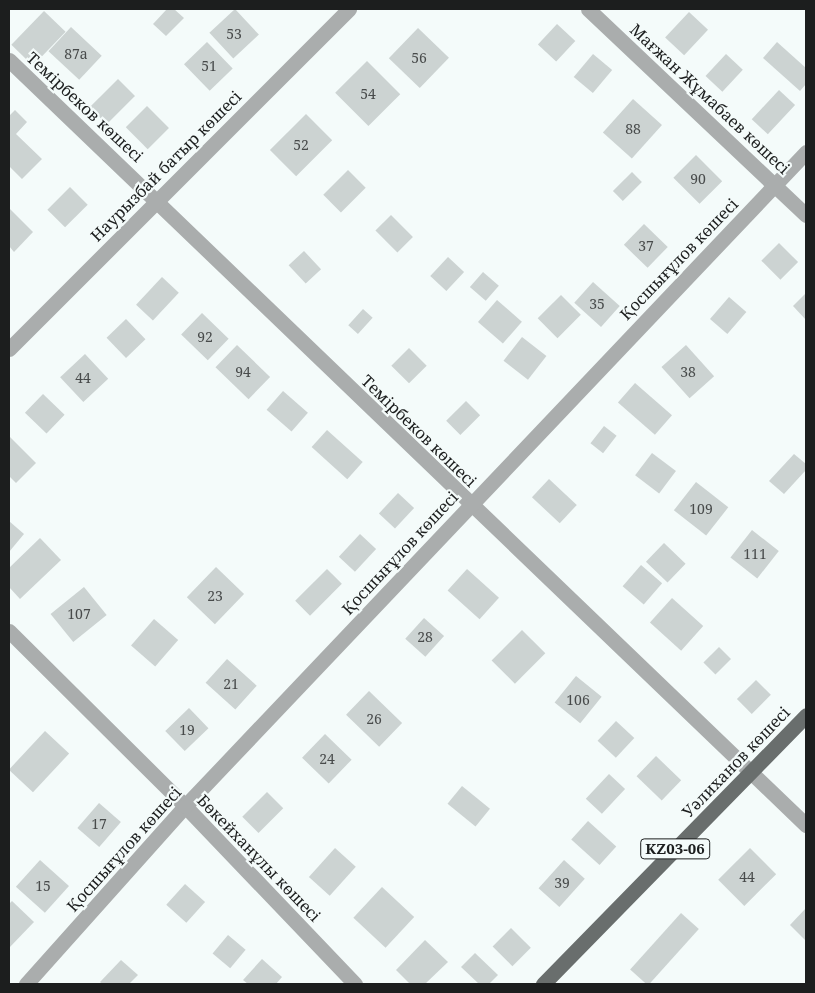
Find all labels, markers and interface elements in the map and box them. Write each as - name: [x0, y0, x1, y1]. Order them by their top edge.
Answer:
- street label: Мағжан Жұмабаев көшесі: [626, 20, 794, 178]
- house number: 53: [226, 26, 242, 42]
- house number: 87а: [64, 46, 88, 62]
- street label: Темірбеков көшесі: [23, 48, 147, 166]
- house number: 56: [411, 50, 427, 66]
- house number: 51: [201, 58, 217, 74]
- house number: 54: [360, 86, 376, 102]
- street label: Наурызбай батыр көшесі: [87, 87, 245, 245]
- house number: 88: [625, 121, 641, 137]
- house number: 52: [293, 137, 309, 153]
- house number: 90: [690, 171, 706, 187]
- street label: Қосшығұлов көшесі: [616, 194, 742, 324]
- house number: 37: [638, 238, 654, 254]
- house number: 35: [589, 296, 605, 312]
- house number: 92: [197, 329, 213, 345]
- house number: 94: [235, 364, 251, 380]
- house number: 38: [680, 364, 696, 380]
- house number: 44: [75, 370, 91, 386]
- street label: Темірбеков көшесі: [357, 371, 481, 491]
- street label: Қосшығұлов көшесі: [338, 487, 462, 619]
- house number: 109: [689, 501, 713, 517]
- house number: 111: [743, 546, 767, 562]
- house number: 23: [207, 588, 223, 604]
- house number: 107: [67, 606, 91, 622]
- house number: 28: [417, 629, 433, 645]
- house number: 21: [223, 676, 239, 692]
- house number: 106: [566, 692, 590, 708]
- street label: Уәлиханов көшесі: [678, 703, 794, 821]
- house number: 26: [366, 711, 382, 727]
- house number: 19: [179, 722, 195, 738]
- house number: 24: [319, 751, 335, 767]
- street label: Қосшығұлов көшесі: [63, 783, 185, 915]
- street label: Бөкейханұлы көшесі: [193, 790, 325, 926]
- house number: 17: [91, 816, 107, 832]
- road number: KZ03-06: [640, 836, 710, 862]
- house number: 44: [739, 869, 755, 885]
- house number: 39: [554, 875, 570, 891]
- house number: 15: [35, 878, 51, 894]

